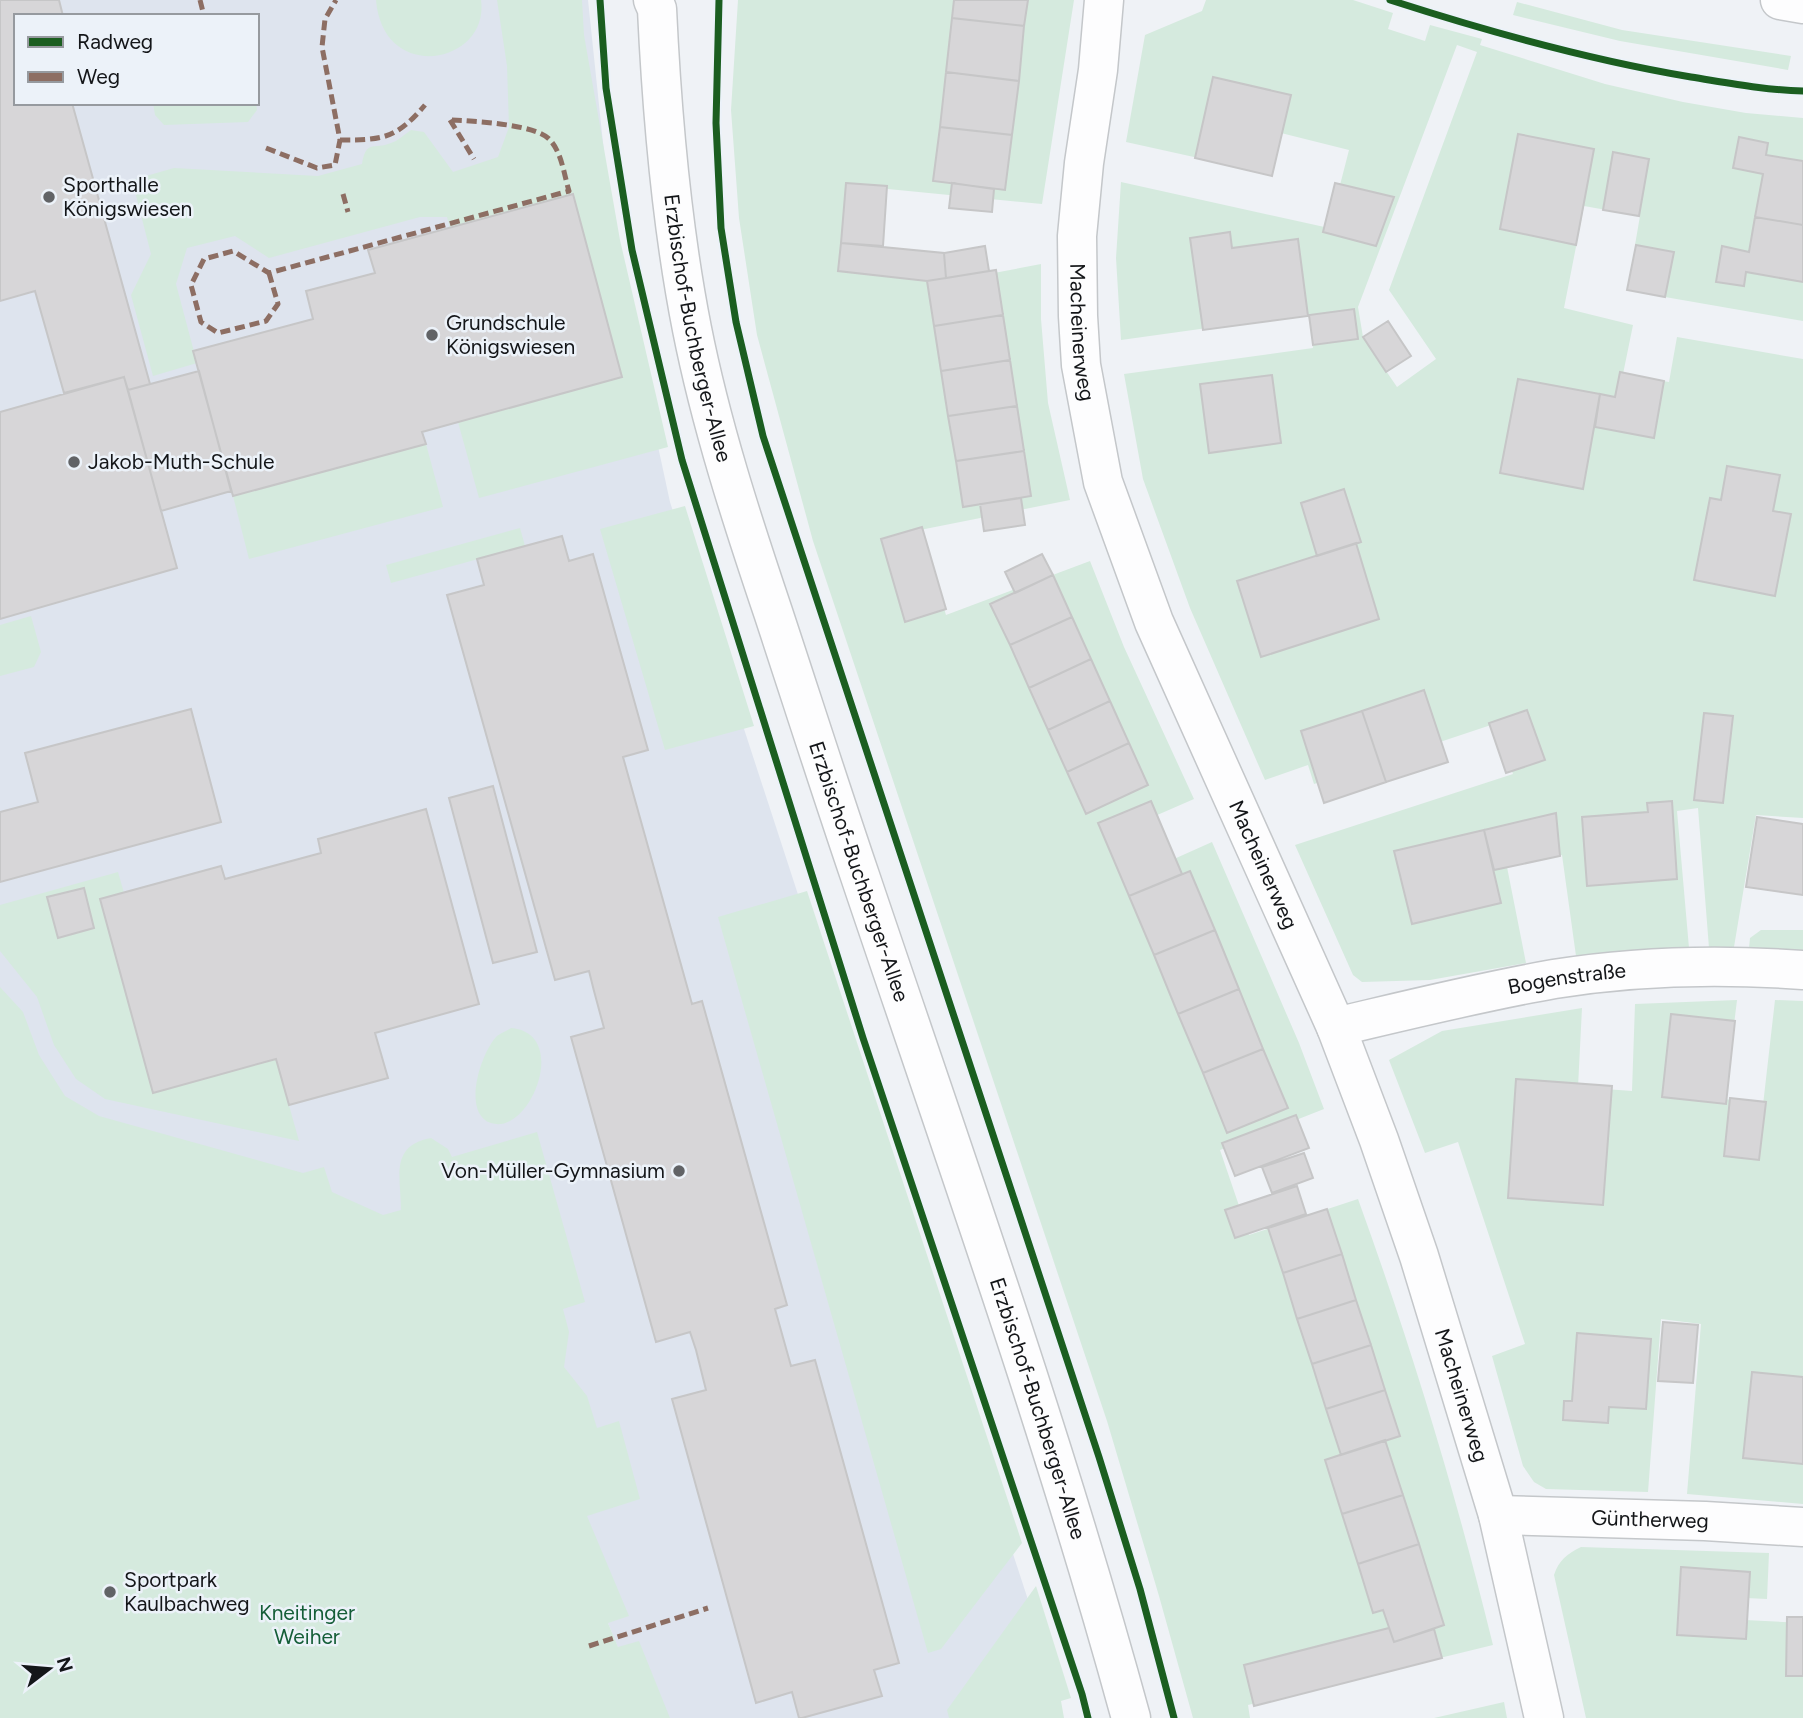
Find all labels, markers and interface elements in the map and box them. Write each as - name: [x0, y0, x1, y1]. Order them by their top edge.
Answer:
- legend: [14, 14, 259, 105]
- text: Radweg: [77, 29, 153, 54]
- text: Weg: [77, 64, 120, 89]
- place label: Sporthalle Königswiesen: [63, 172, 192, 221]
- marker: Sporthalle Königswiesen: [41, 189, 57, 205]
- street label: Erzbischof-Buchberger-Allee: [659, 192, 737, 465]
- street label: Macheinerweg: [1065, 263, 1101, 403]
- place label: Grundschule Königswiesen: [446, 310, 575, 359]
- marker: Grundschule Königswiesen: [424, 327, 440, 343]
- place label: Jakob-Muth-Schule: [88, 449, 274, 474]
- marker: Jakob-Muth-Schule: [66, 454, 82, 470]
- street label: Erzbischof-Buchberger-Allee: [804, 738, 915, 1005]
- street label: Macheinerweg: [1224, 796, 1303, 933]
- street label: Bogenstraße: [1505, 957, 1627, 1000]
- place label: Von-Müller-Gymnasium: [441, 1158, 665, 1183]
- marker: Von-Müller-Gymnasium: [671, 1163, 687, 1179]
- street label: Erzbischof-Buchberger-Allee: [985, 1274, 1092, 1542]
- street label: Macheinerweg: [1430, 1325, 1494, 1465]
- street label: Güntherweg: [1591, 1505, 1709, 1533]
- place label: Sportpark Kaulbachweg: [124, 1567, 250, 1616]
- marker: Sportpark Kaulbachweg: [102, 1584, 118, 1600]
- park label: Kneitinger Weiher: [259, 1600, 355, 1649]
- north arrow: [14, 1634, 84, 1704]
- text: N: [52, 1654, 78, 1675]

